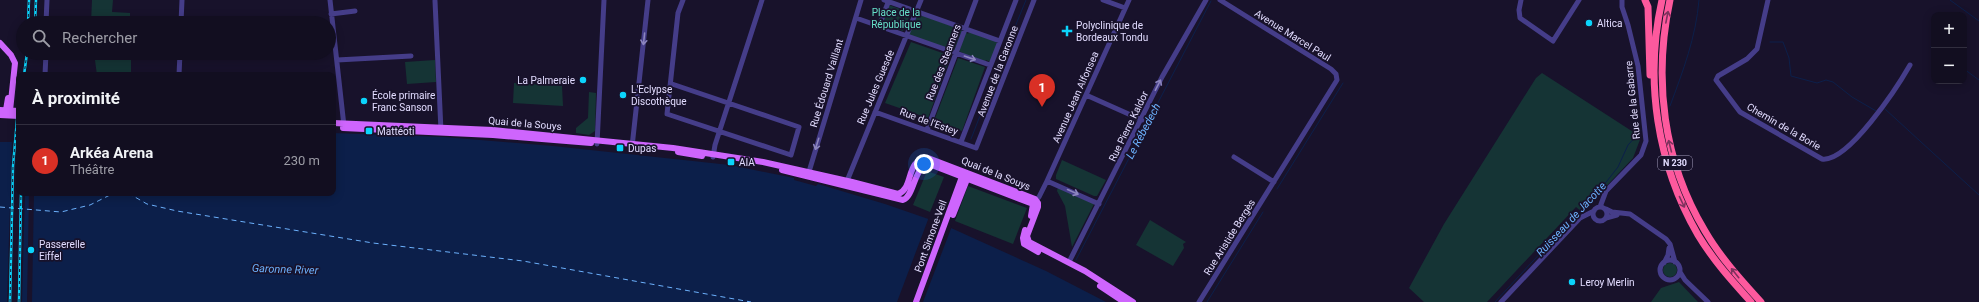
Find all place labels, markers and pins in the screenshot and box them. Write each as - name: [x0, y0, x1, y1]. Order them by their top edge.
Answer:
- marker: Altica: [1584, 18, 1594, 28]
- place label: Altica: [1597, 18, 1622, 29]
- place label: Polyclinique de Bordeaux Tondu: [1076, 20, 1148, 43]
- marker: Polyclinique de Bordeaux Tondu: [1061, 25, 1073, 37]
- pin: 1: [1029, 74, 1055, 107]
- place label: La Palmeraie: [517, 75, 575, 86]
- marker: La Palmeraie: [578, 75, 588, 85]
- place label: L'Eclypse Discothèque: [631, 84, 687, 107]
- place label: École primaire Franc Sanson: [372, 89, 435, 113]
- marker: L'Eclypse Discothèque: [618, 90, 628, 100]
- marker: École primaire Franc Sanson: [359, 96, 369, 106]
- marker: Mattéoti: [364, 126, 374, 136]
- place label: Mattéoti: [377, 126, 414, 137]
- marker: Dupas: [615, 143, 625, 153]
- place label: Dupas: [628, 143, 656, 154]
- marker: AIA: [726, 157, 736, 167]
- place label: AIA: [739, 157, 755, 168]
- place label: Passerelle Eiffel: [39, 239, 85, 262]
- marker: Passerelle Eiffel: [26, 245, 36, 255]
- marker: Leroy Merlin: [1567, 277, 1577, 287]
- place label: Leroy Merlin: [1580, 277, 1635, 288]

